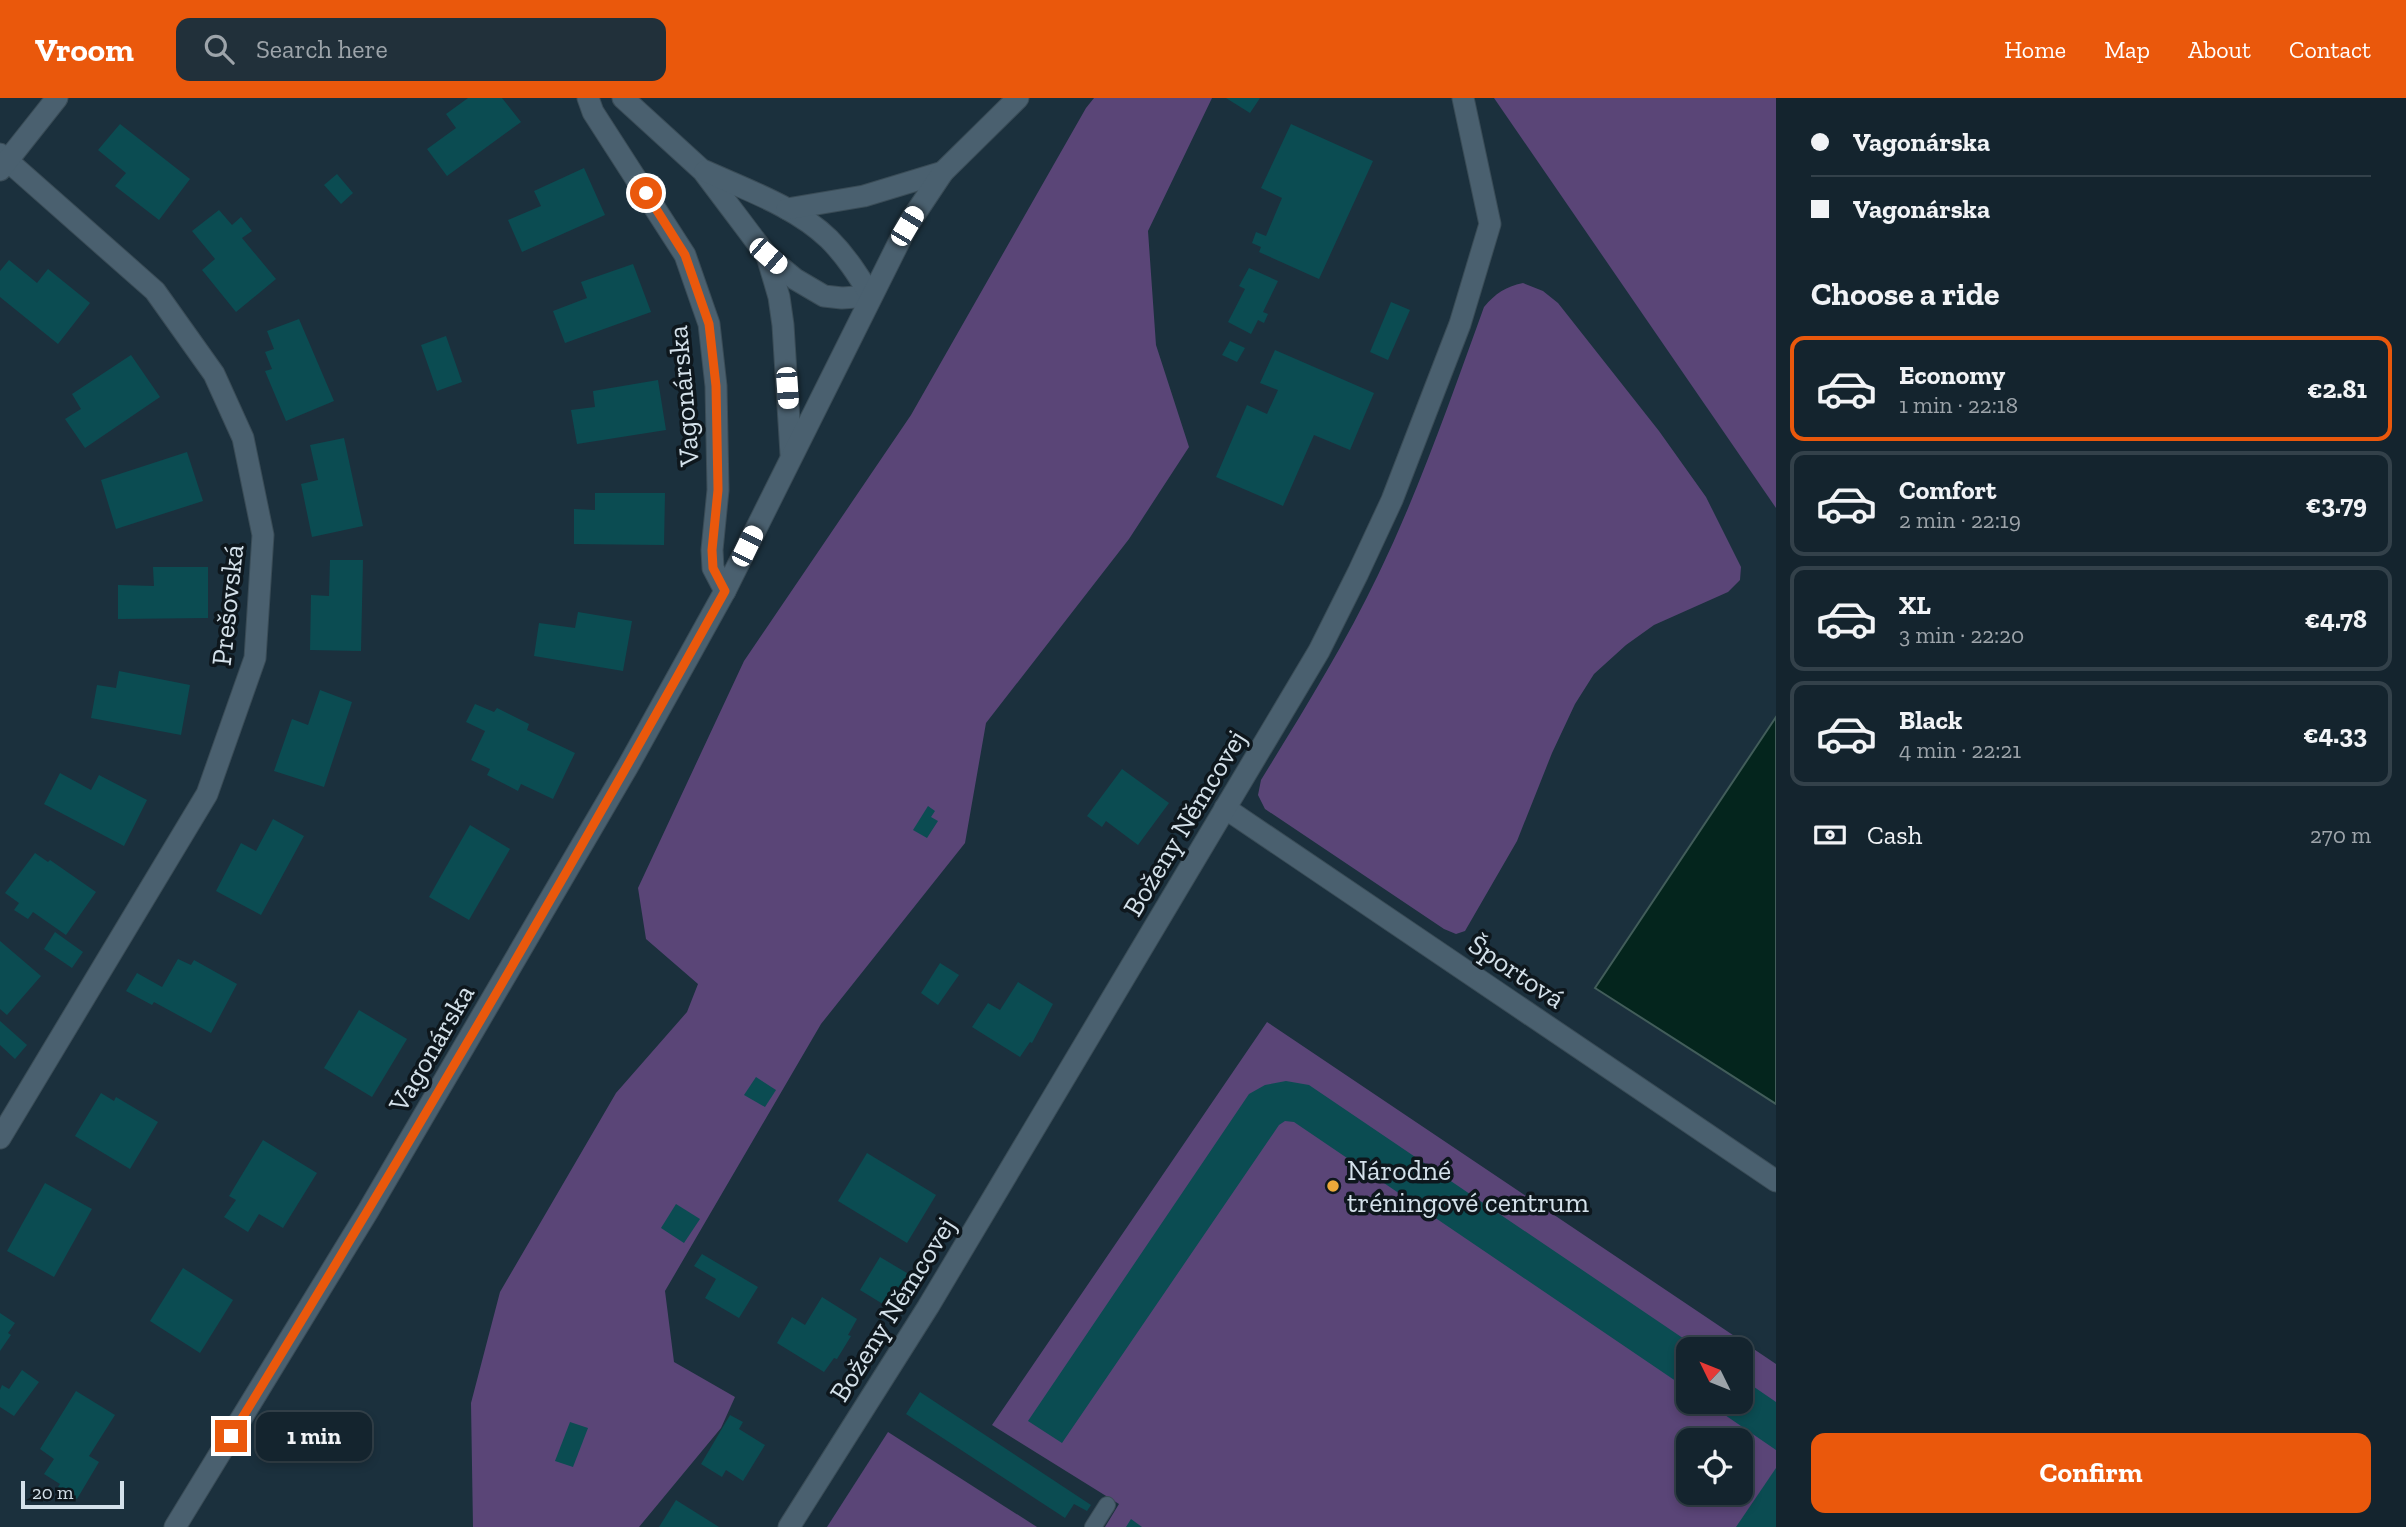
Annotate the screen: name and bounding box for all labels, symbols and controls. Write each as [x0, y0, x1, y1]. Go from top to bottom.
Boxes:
search box [176, 18, 666, 81]
text: Vroom [35, 30, 134, 69]
icon: search [200, 30, 238, 68]
text: Search here [256, 33, 388, 65]
text: Home [2004, 35, 2066, 64]
text: Map [2104, 35, 2150, 64]
text: About [2188, 35, 2251, 64]
text: Contact [2289, 35, 2371, 64]
text: Vagonárska [1853, 126, 1990, 158]
route start [630, 177, 662, 209]
text: Vagonárska [1853, 193, 1990, 225]
car [888, 203, 927, 249]
car [746, 234, 791, 278]
text: Choose a ride [1811, 275, 1999, 313]
street label: Vagonárska [661, 324, 706, 469]
icon: car [1815, 357, 1878, 420]
text: Economy [1899, 359, 2005, 391]
car [776, 366, 799, 410]
text: €2.81 [2307, 373, 2367, 405]
text: 1 min · 22:18 [1899, 391, 2018, 419]
icon: car [1815, 472, 1878, 535]
text: Comfort [1899, 474, 1996, 506]
text: €3.79 [2306, 488, 2367, 520]
text: 2 min · 22:19 [1899, 506, 2021, 534]
car [729, 523, 766, 569]
street label: Prešovská [205, 542, 250, 667]
icon: car [1815, 587, 1878, 650]
text: XL [1899, 589, 1931, 621]
text: €4.78 [2305, 603, 2367, 635]
text: 3 min · 22:20 [1899, 621, 2024, 649]
icon: car [1815, 702, 1878, 765]
text: Black [1899, 704, 1962, 736]
text: €4.33 [2303, 718, 2367, 750]
street label: Boženy Němcovej [1116, 724, 1253, 922]
text: 4 min · 22:21 [1899, 736, 2021, 764]
icon: cash [1811, 816, 1849, 854]
text: Cash [1867, 819, 1922, 851]
text: 270 m [2310, 821, 2371, 849]
street label: Športová [1463, 927, 1571, 1016]
street label: Vagonárska [381, 978, 481, 1119]
place label: Národné tréningové centrum [1347, 1154, 1589, 1219]
marker: Národné tréningové centrum [1325, 1178, 1341, 1194]
street label: Boženy Němcovej [823, 1211, 962, 1407]
north arrow [1676, 1337, 1754, 1414]
map controls [1676, 1337, 1753, 1505]
callout: 1 min [256, 1412, 371, 1460]
route end [215, 1420, 247, 1452]
text: 1 min [287, 1422, 341, 1450]
button: locate [1676, 1428, 1753, 1505]
button: Confirm [1811, 1433, 2371, 1513]
scale bar [21, 1478, 124, 1510]
text: 20 m [32, 1481, 73, 1504]

